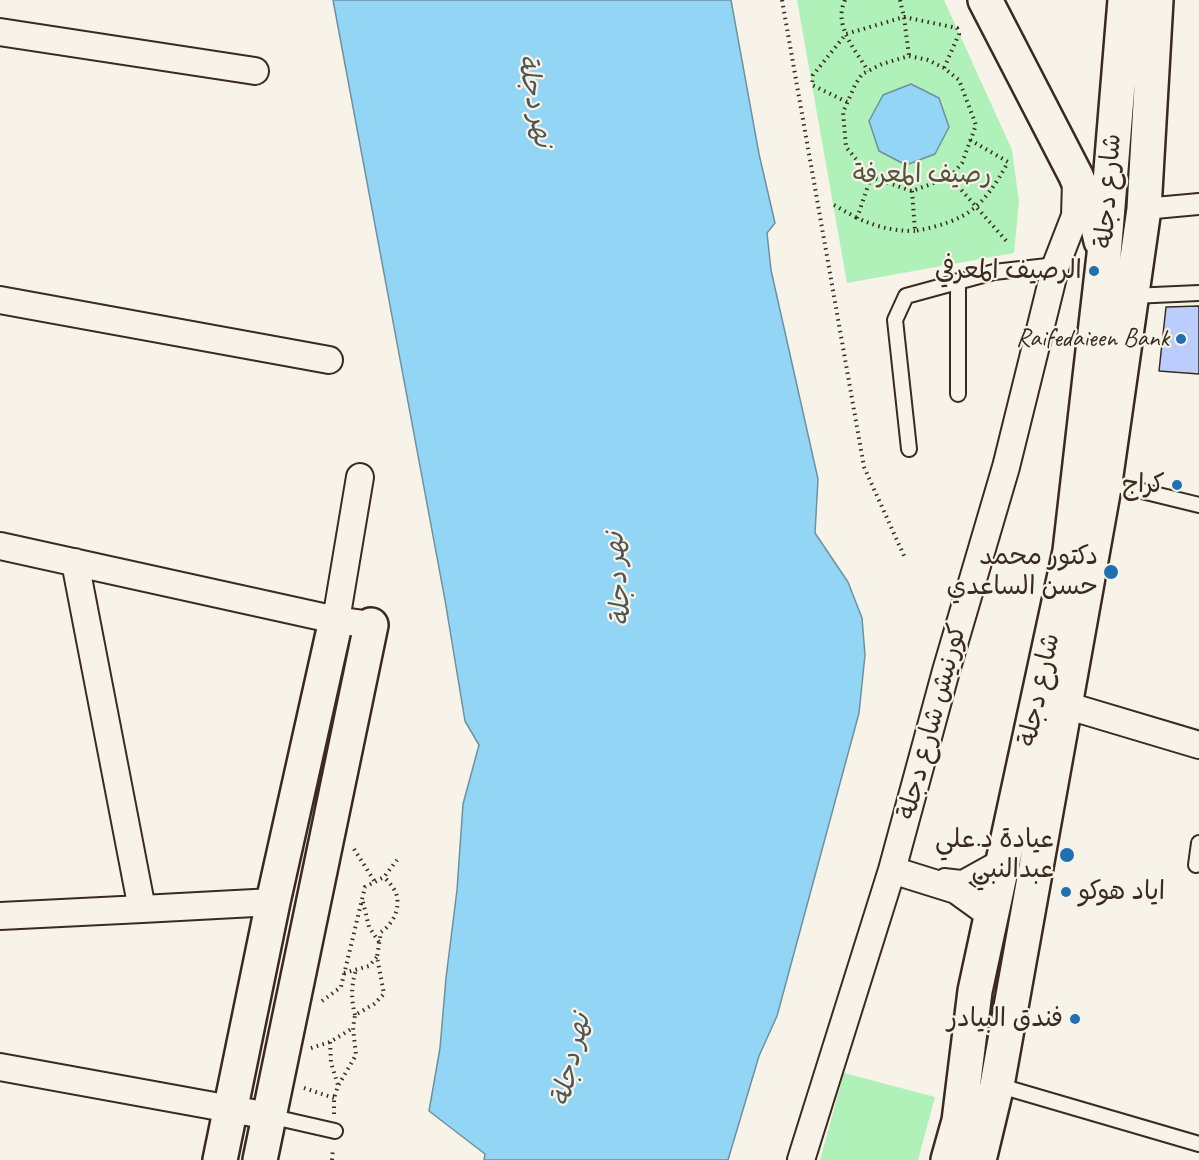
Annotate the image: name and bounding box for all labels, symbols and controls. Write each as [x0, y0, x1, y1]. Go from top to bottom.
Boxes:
water label: نهر دجلة [509, 52, 559, 150]
street label: شارع دجلة [1089, 133, 1129, 249]
park label: رصيف المعرفة [853, 159, 991, 191]
place label: الرصيف المعرفي [935, 255, 1082, 287]
marker: الرصيف المعرفي [1087, 264, 1101, 278]
place label: Raifedaieen Bank [1016, 323, 1169, 355]
marker: Raifedaieen Bank [1174, 332, 1188, 346]
place label: كراج [1122, 469, 1165, 501]
marker: كراج [1170, 478, 1184, 492]
water label: نهر دجلة [599, 531, 639, 627]
place label: دكتور محمد حسن الساعدي [947, 541, 1098, 602]
marker: دكتور محمد حسن الساعدي [1102, 563, 1120, 581]
street label: كورنيش شارع دجلة [892, 621, 974, 823]
street label: شارع دجلة [1013, 631, 1067, 749]
place label: عيادة د.علي عبدالنبي [935, 824, 1054, 886]
marker: عيادة د.علي عبدالنبي [1058, 846, 1076, 864]
place label: اياد هوكو [1078, 876, 1165, 908]
marker: اياد هوكو [1059, 885, 1073, 899]
place label: فندق البيادر [947, 1003, 1063, 1035]
water label: نهر دجلة [546, 1010, 598, 1110]
marker: فندق البيادر [1068, 1012, 1082, 1026]

